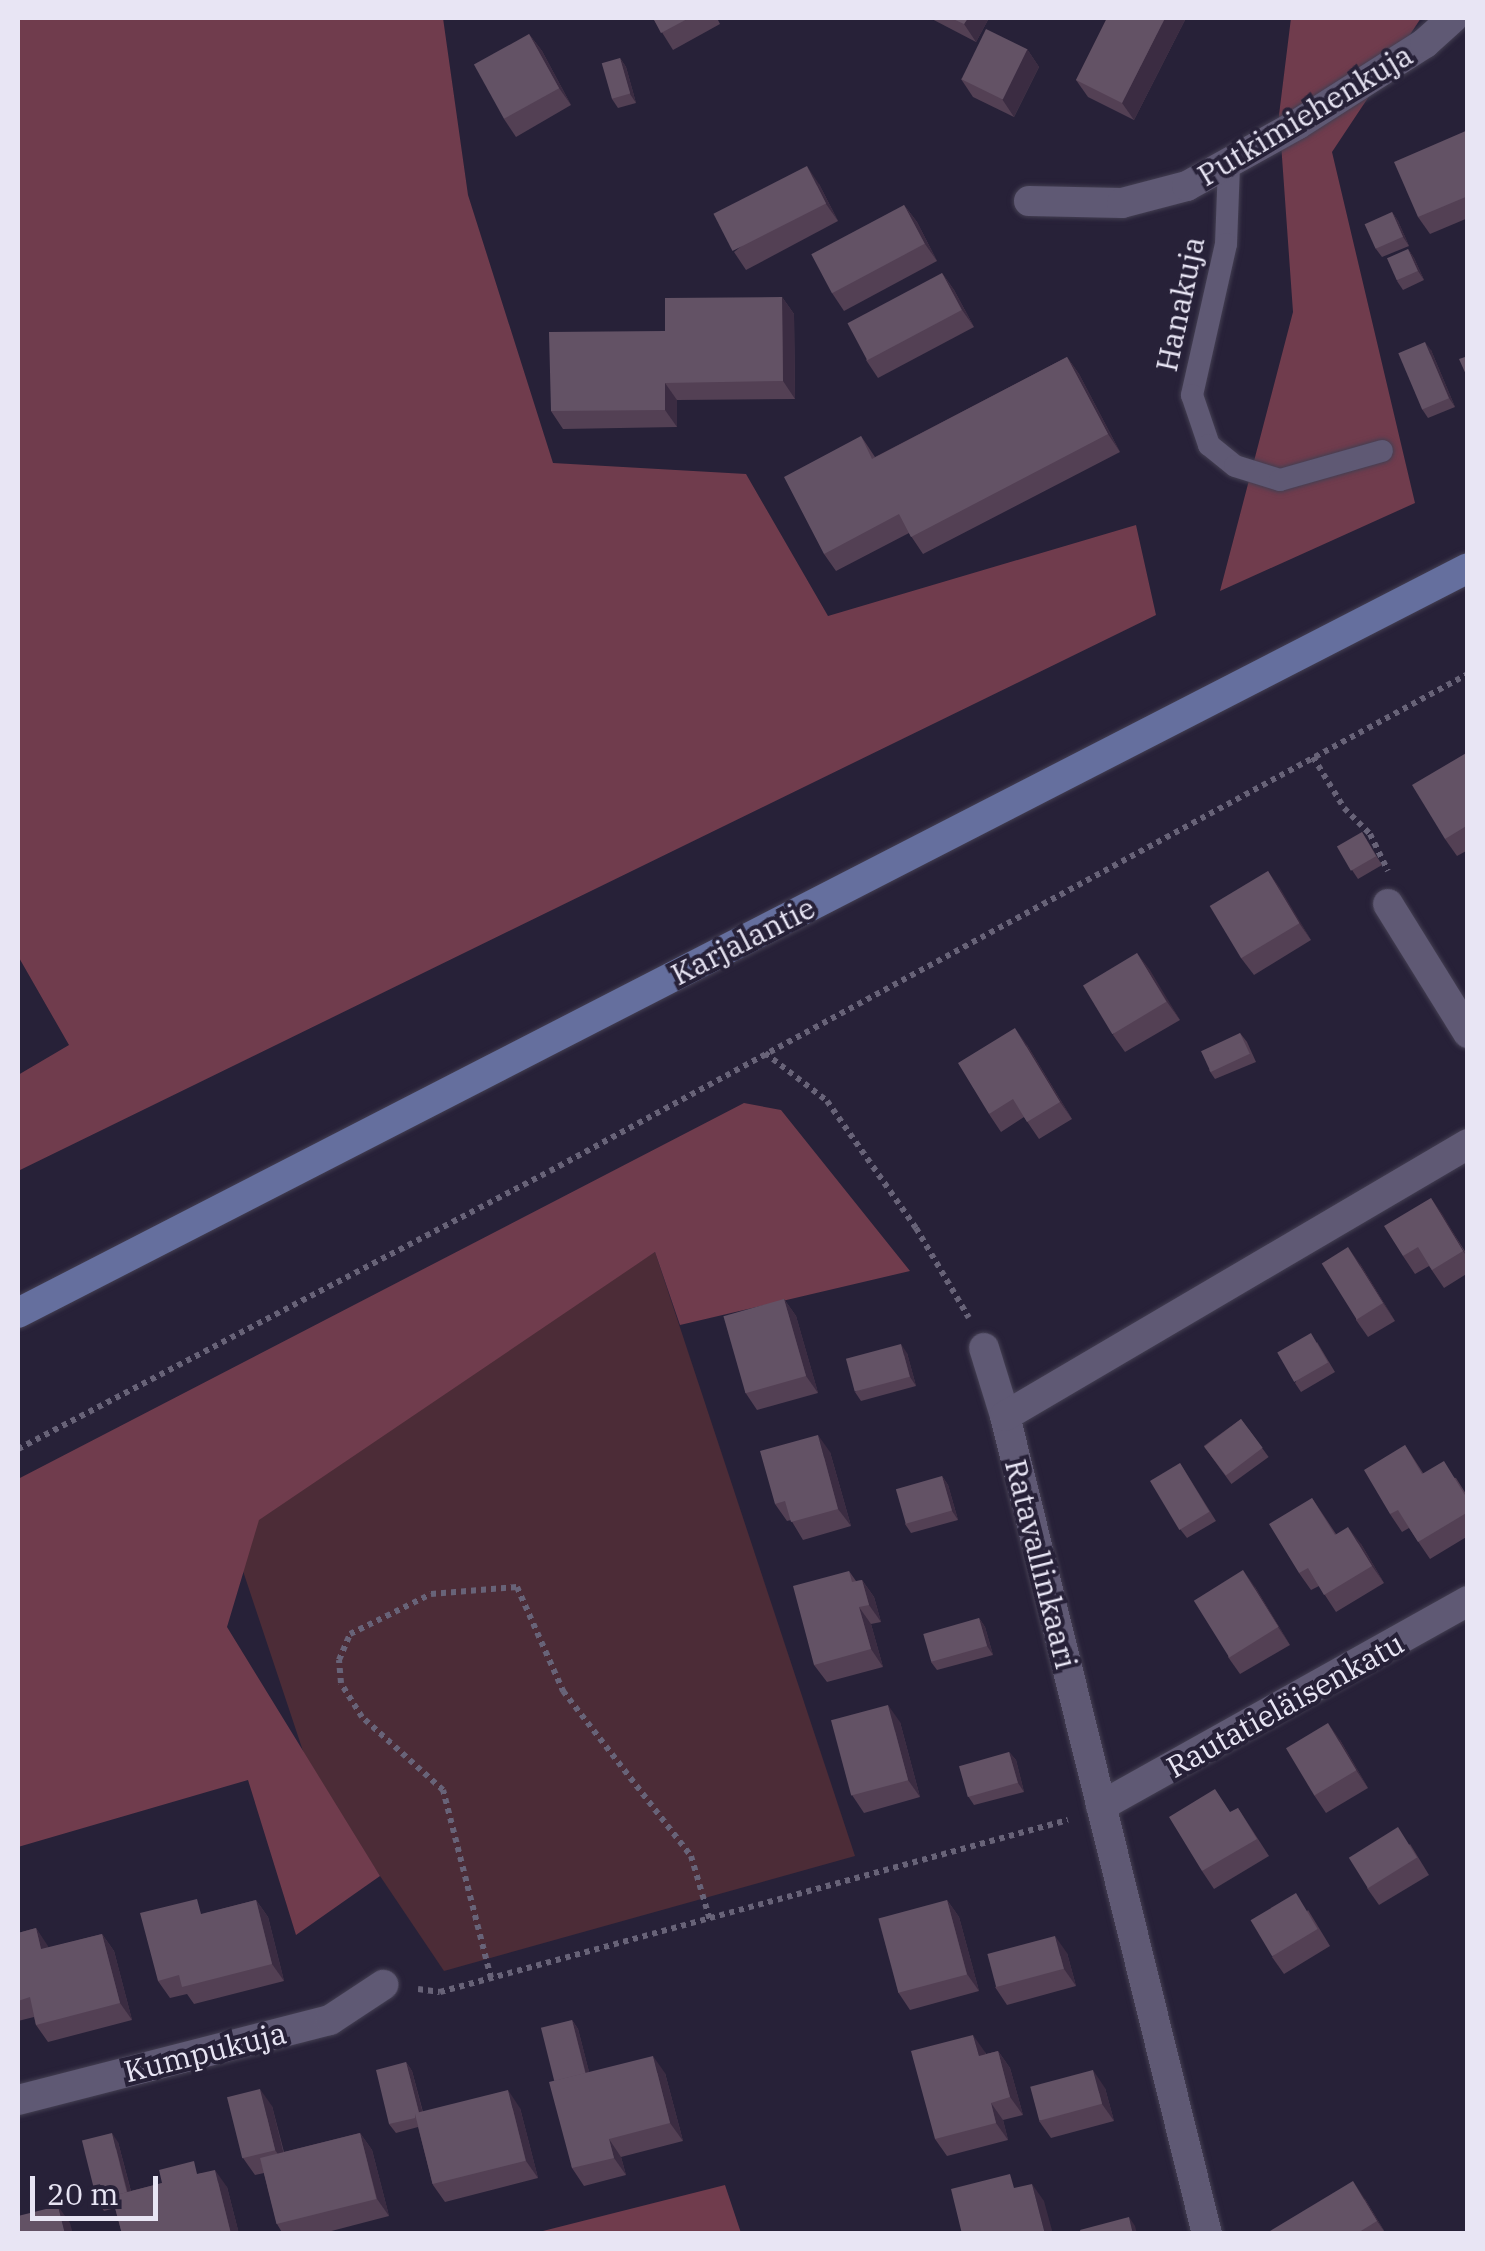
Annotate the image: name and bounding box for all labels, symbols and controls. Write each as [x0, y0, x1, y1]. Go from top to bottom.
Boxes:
street label: Putkimiehenkuja [1191, 37, 1419, 193]
street label: Hanakuja [1148, 233, 1212, 375]
street label: Karjalantie [665, 889, 821, 993]
street label: Ratavallinkaari [998, 1456, 1084, 1672]
street label: Rautatieläisenkatu [1160, 1625, 1410, 1785]
street label: Kumpukuja [120, 2014, 290, 2090]
scale bar [35, 2156, 162, 2218]
text: 20 m [47, 2174, 119, 2213]

